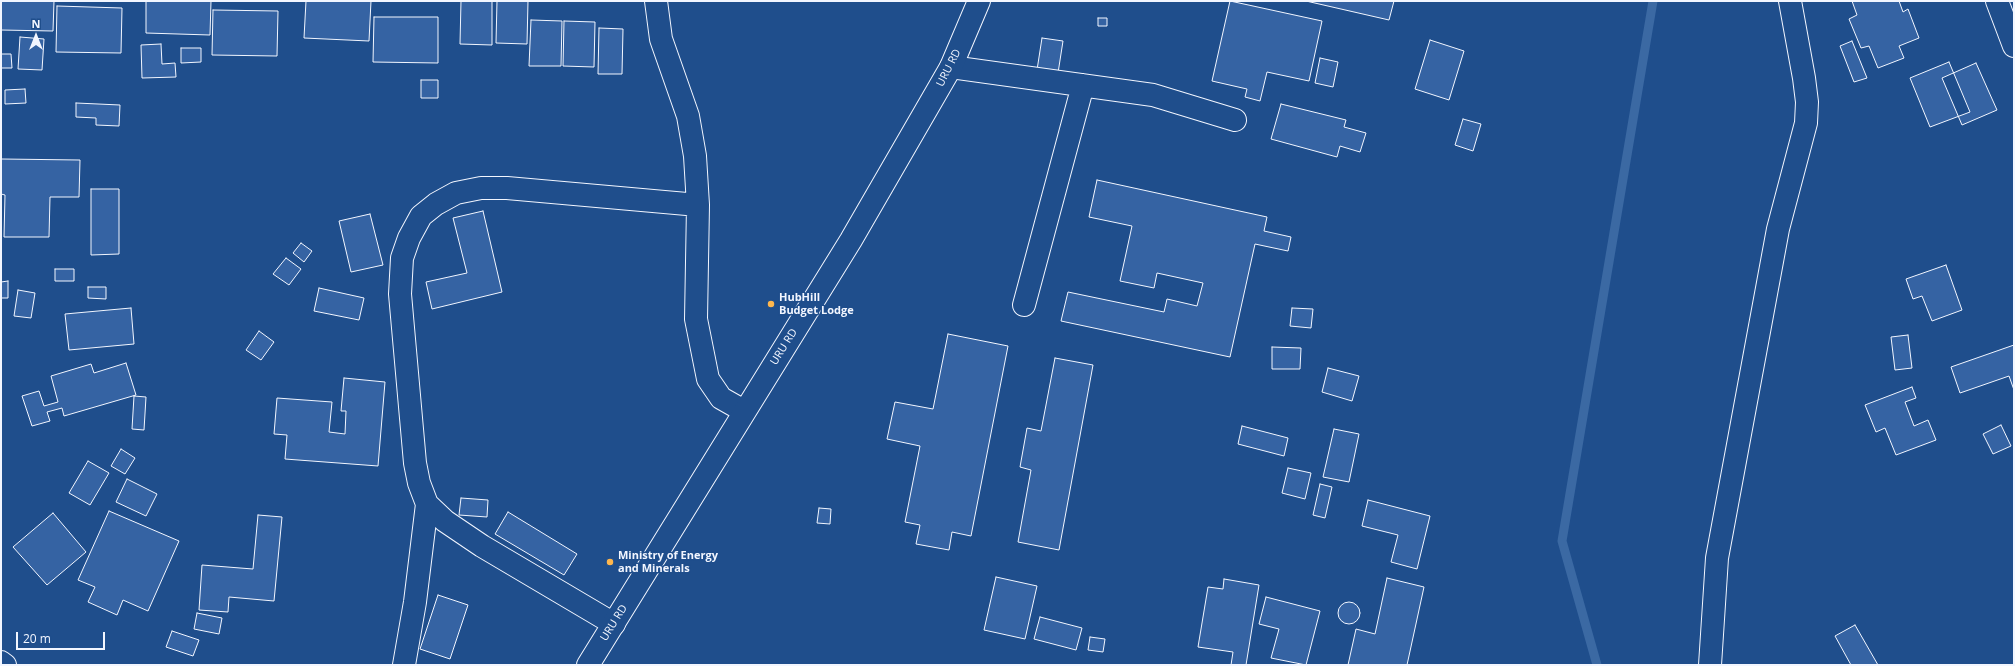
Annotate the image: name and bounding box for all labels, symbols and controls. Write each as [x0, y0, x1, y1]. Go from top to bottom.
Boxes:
north arrow [16, 16, 56, 56]
text: N [32, 16, 40, 31]
street label: URU RD [934, 47, 964, 89]
place label: HubHill Budget Lodge [779, 291, 854, 317]
marker: HubHill Budget Lodge [766, 299, 776, 309]
street label: URU RD [768, 326, 800, 368]
place label: Ministry of Energy and Minerals [618, 549, 718, 575]
marker: Ministry of Energy and Minerals [605, 557, 615, 567]
street label: URU RD [598, 602, 630, 644]
scale bar [18, 624, 107, 650]
text: 20 m [23, 630, 51, 647]

